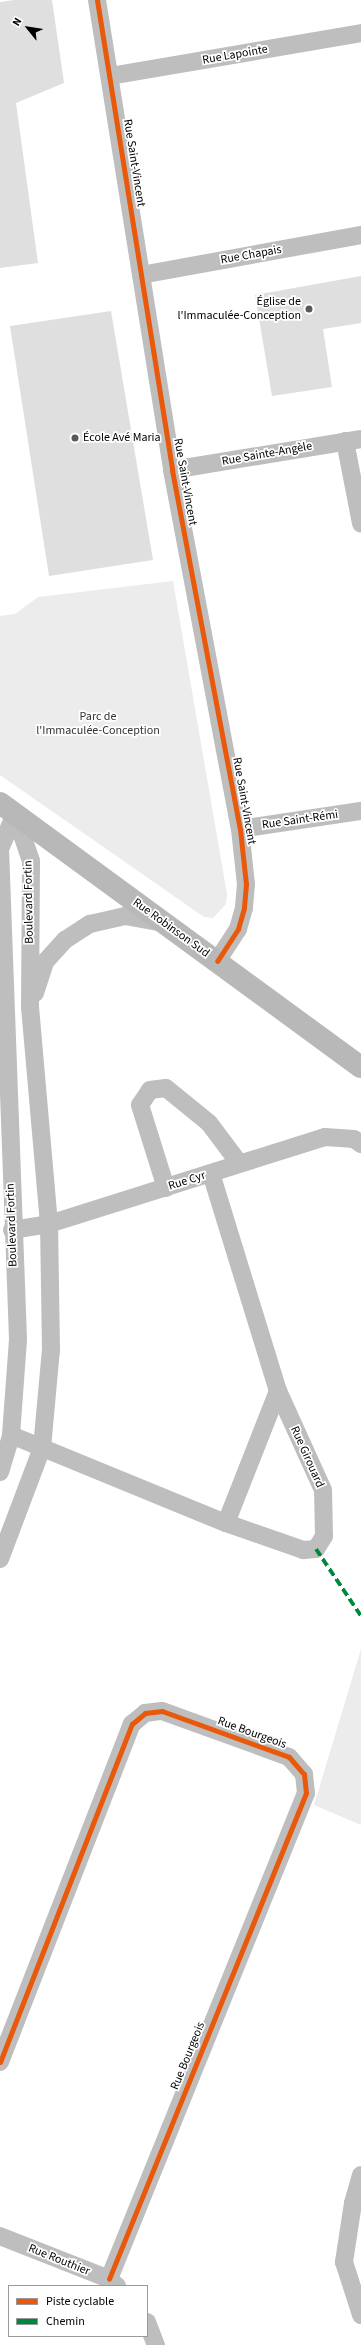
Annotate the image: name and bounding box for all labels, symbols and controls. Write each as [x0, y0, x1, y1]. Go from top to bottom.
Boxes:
north arrow [8, 8, 48, 48]
text: N [9, 15, 25, 29]
street label: Rue Lapointe [201, 42, 269, 68]
street label: Rue Saint-Vincent [120, 118, 148, 208]
street label: Rue Chapais [219, 243, 283, 267]
place label: Église de l'Immaculée-Conception [177, 295, 301, 323]
marker: Église de l'Immaculée-Conception [304, 304, 314, 314]
place label: École Avé Maria [83, 431, 161, 445]
marker: École Avé Maria [70, 433, 80, 443]
street label: Rue Saint-Vincent [170, 437, 200, 527]
street label: Rue Sainte-Angèle [221, 439, 313, 469]
park label: Parc de l'Immaculée-Conception [36, 710, 160, 738]
street label: Rue Saint-Vincent [229, 756, 259, 846]
street label: Rue Saint-Rémi [261, 808, 339, 832]
street label: Boulevard Fortin [21, 860, 37, 944]
street label: Rue Robinson Sud [130, 895, 212, 961]
street label: Rue Cyr [167, 1168, 207, 1194]
street label: Boulevard Fortin [3, 1183, 21, 1267]
street label: Rue Girouard [287, 1424, 327, 1490]
street label: Rue Bourgeois [216, 1714, 288, 1752]
street label: Rue Bourgeois [168, 2020, 208, 2092]
street label: Rue Routhier [26, 2241, 92, 2279]
legend [8, 2285, 148, 2337]
text: Piste cyclable [46, 2293, 114, 2310]
text: Chemin [46, 2313, 85, 2330]

